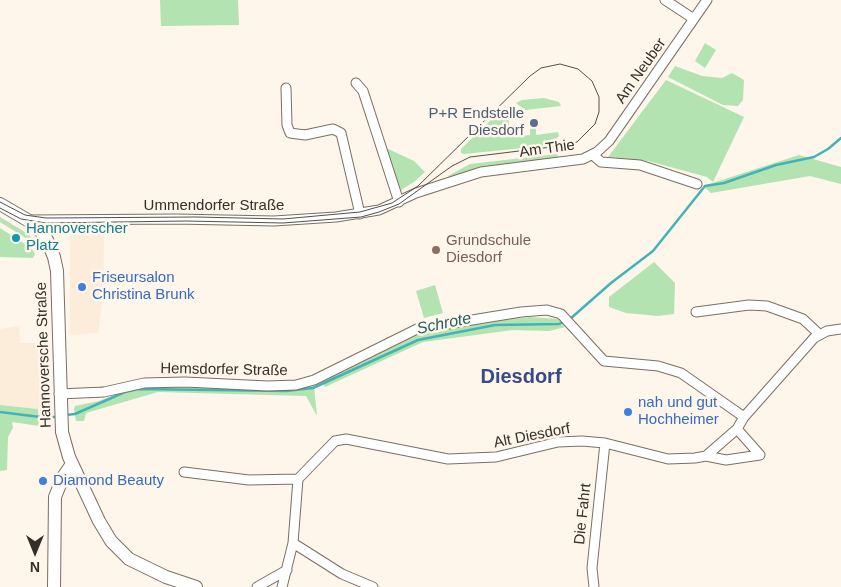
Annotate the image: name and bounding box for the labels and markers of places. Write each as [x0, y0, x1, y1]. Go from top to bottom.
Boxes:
place label: P+R Endstelle Diesdorf [429, 105, 524, 140]
marker: P+R Endstelle Diesdorf [528, 117, 540, 129]
place label: Hannoverscher Platz [26, 220, 128, 255]
marker: Hannoverscher Platz [10, 232, 22, 244]
place label: Grundschule Diesdorf [446, 232, 531, 267]
marker: Grundschule Diesdorf [430, 244, 442, 256]
place label: Friseursalon Christina Brunk [92, 269, 195, 304]
marker: Friseursalon Christina Brunk [76, 281, 88, 293]
place label: nah und gut Hochheimer [638, 394, 719, 429]
marker: nah und gut Hochheimer [622, 406, 634, 418]
place label: Diamond Beauty [53, 472, 164, 490]
marker: Diamond Beauty [37, 475, 49, 487]

